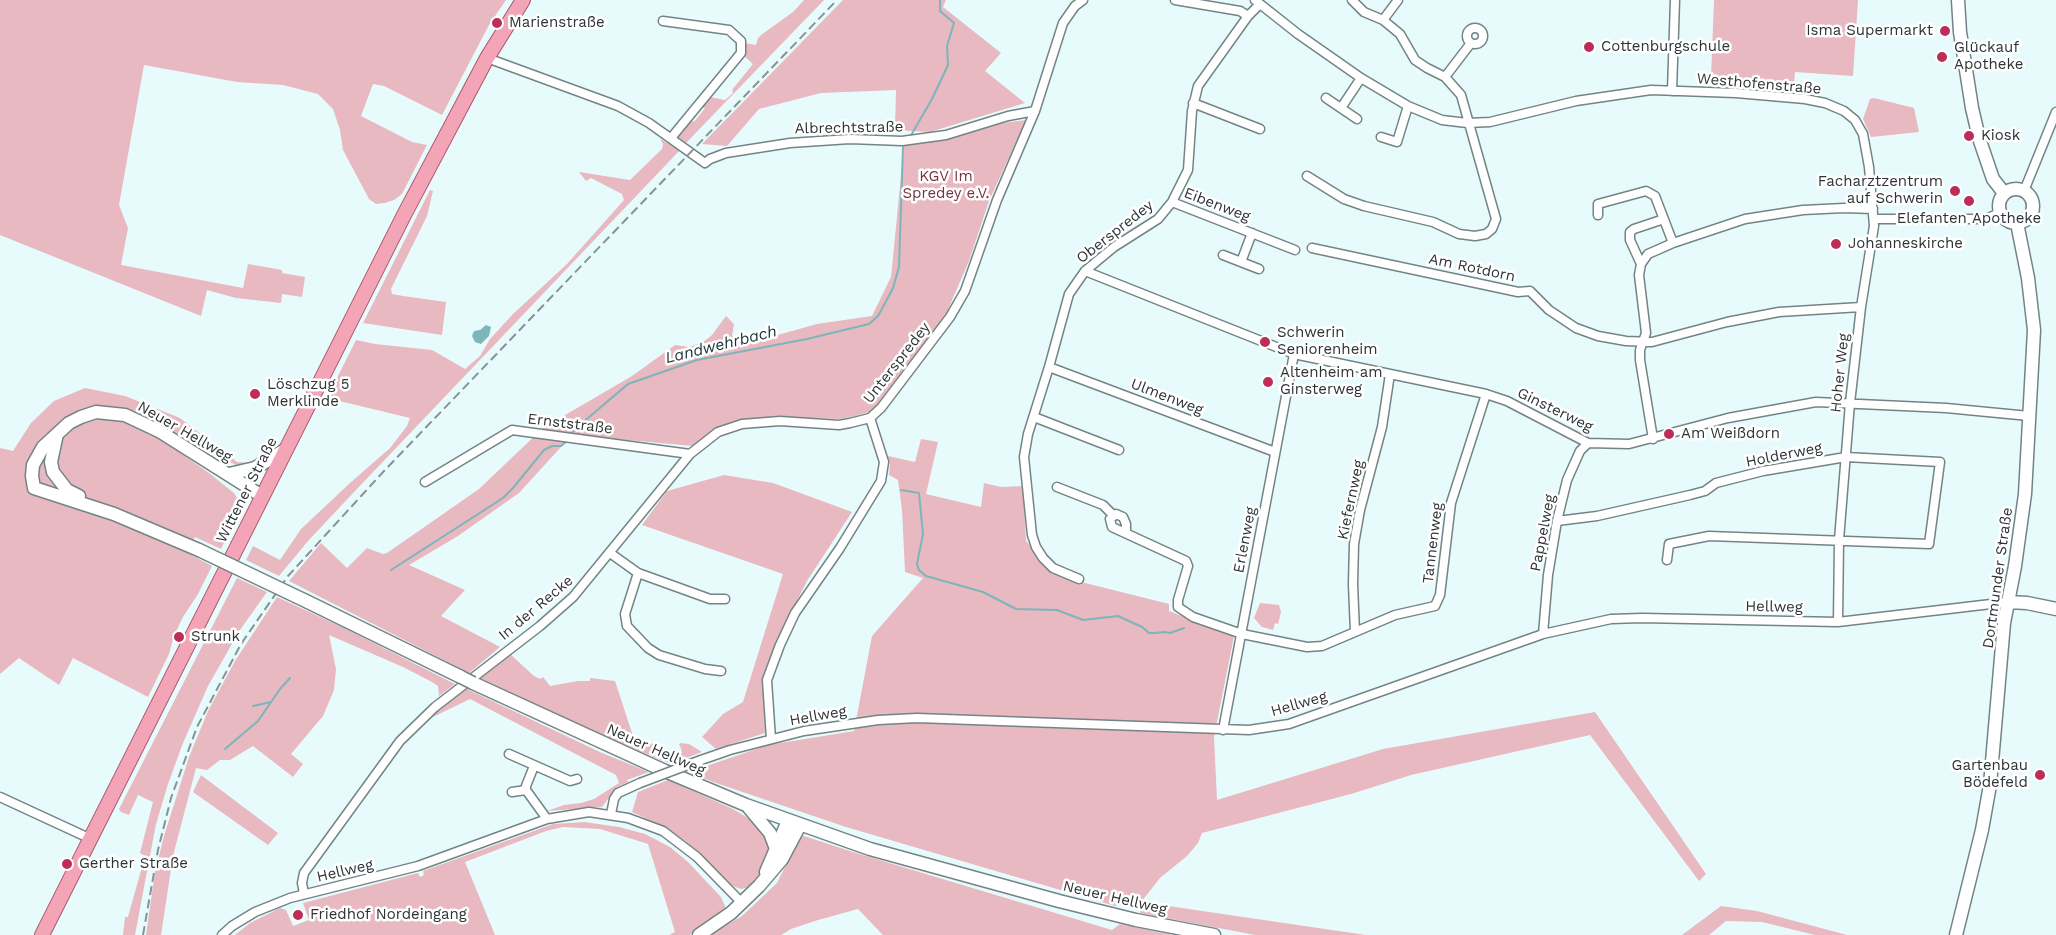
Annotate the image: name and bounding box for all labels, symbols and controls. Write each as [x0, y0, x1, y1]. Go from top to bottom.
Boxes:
place label: Marienstraße [509, 14, 605, 32]
marker: Marienstraße [490, 16, 504, 30]
place label: Isma Supermarkt [1806, 22, 1933, 40]
marker: Isma Supermarkt [1938, 24, 1952, 38]
place label: Cottenburgschule [1601, 38, 1730, 56]
place label: Glückauf Apotheke [1954, 39, 2023, 74]
marker: Cottenburgschule [1582, 40, 1596, 54]
marker: Glückauf Apotheke [1935, 50, 1949, 64]
street label: Westhofenstraße [1696, 70, 1822, 98]
street label: Albrechtstraße [794, 118, 904, 138]
place label: Kiosk [1981, 127, 2020, 145]
marker: Kiosk [1962, 129, 1976, 143]
park label: KGV Im Spredey e.V. [903, 168, 989, 203]
place label: Facharztzentrum auf Schwerin [1818, 173, 1943, 208]
street label: Eibenweg [1181, 184, 1253, 226]
marker: Facharztzentrum auf Schwerin [1948, 184, 1962, 198]
marker: Elefanten Apotheke [1962, 194, 1976, 208]
street label: Oberspredey [1073, 196, 1157, 268]
place label: Elefanten Apotheke [1897, 210, 2041, 228]
place label: Johanneskirche [1848, 235, 1963, 253]
marker: Johanneskirche [1829, 237, 1843, 251]
street label: Am Rotdorn [1427, 250, 1517, 286]
street label: Unterspredey [860, 319, 934, 407]
water label: Landwehrbach [663, 322, 779, 368]
place label: Schwerin Seniorenheim [1277, 324, 1378, 359]
street label: Hoher Weg [1827, 332, 1853, 414]
marker: Schwerin Seniorenheim [1258, 335, 1272, 349]
place label: Altenheim am Ginsterweg [1280, 364, 1383, 399]
street label: Ulmenweg [1128, 375, 1206, 419]
marker: Altenheim am Ginsterweg [1261, 375, 1275, 389]
place label: Löschzug 5 Merklinde [267, 376, 349, 411]
street label: Ginsterweg [1514, 384, 1596, 436]
marker: Löschzug 5 Merklinde [248, 387, 262, 401]
street label: Neuer Hellweg [135, 398, 235, 466]
street label: Ernststraße [526, 410, 614, 438]
place label: Am Weißdorn [1681, 425, 1780, 443]
marker: Am Weißdorn [1662, 427, 1676, 441]
street label: Wittener Straße [213, 434, 281, 546]
street label: Holderweg [1744, 439, 1824, 471]
street label: Kiefernweg [1334, 459, 1368, 541]
street label: Pappelweg [1527, 493, 1559, 573]
street label: Tannenweg [1419, 502, 1447, 584]
street label: Erlenweg [1230, 505, 1260, 575]
street label: Dortmunder Straße [1979, 506, 2017, 650]
street label: In der Recke [495, 572, 577, 644]
street label: Hellweg [1745, 598, 1803, 616]
place label: Strunk [191, 628, 240, 646]
marker: Strunk [172, 630, 186, 644]
street label: Hellweg [1269, 687, 1329, 721]
street label: Hellweg [788, 702, 848, 730]
street label: Neuer Hellweg [604, 720, 708, 780]
place label: Gartenbau Bödefeld [1952, 757, 2028, 792]
marker: Gartenbau Bödefeld [2033, 768, 2047, 782]
place label: Gerther Straße [79, 855, 188, 873]
street label: Hellweg [315, 856, 375, 886]
marker: Gerther Straße [60, 857, 74, 871]
street label: Neuer Hellweg [1061, 877, 1169, 919]
place label: Friedhof Nordeingang [310, 906, 467, 924]
marker: Friedhof Nordeingang [291, 908, 305, 922]

